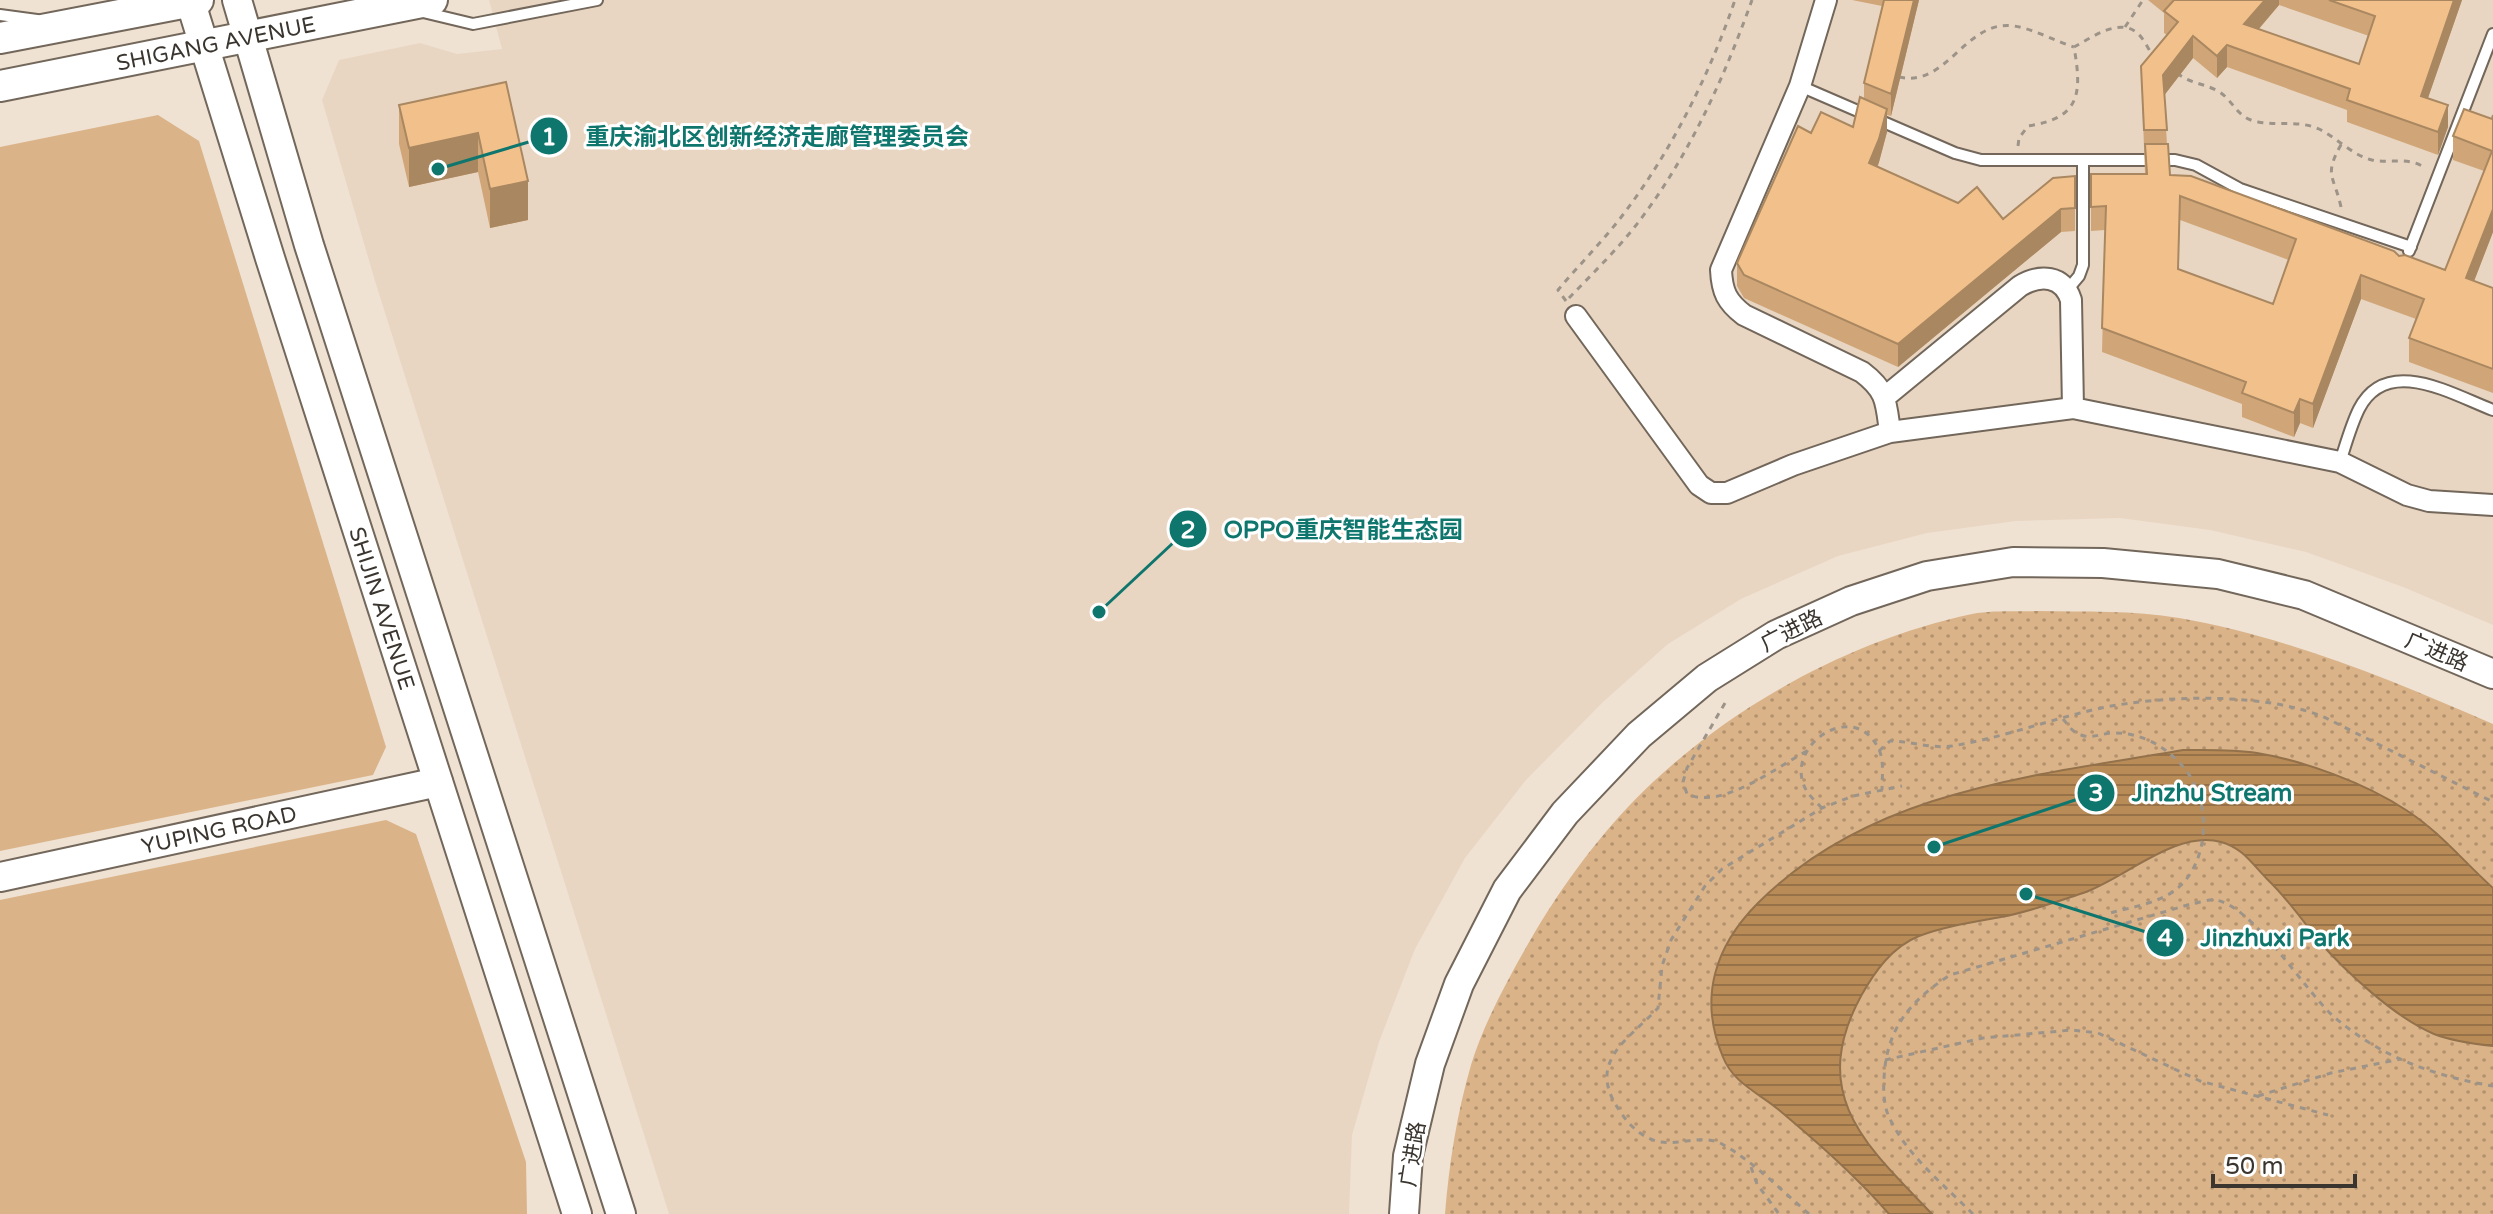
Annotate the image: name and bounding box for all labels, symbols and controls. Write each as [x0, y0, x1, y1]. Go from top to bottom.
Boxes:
street label: SHIGANG AVENUE [114, 11, 318, 77]
callout: 重庆渝北区创新经济走廊管理委员会 [529, 112, 985, 160]
text: 1 [541, 123, 557, 152]
text: 重庆渝北区创新经济走廊管理委员会 [585, 123, 969, 152]
callout: OPPO重庆智能生态园 [1168, 505, 1479, 553]
text: 2 [1180, 516, 1196, 545]
text: OPPO重庆智能生态园 [1223, 516, 1463, 545]
street label: SHIJIN AVENUE [343, 524, 420, 693]
street label: 广进路 [1756, 604, 1827, 657]
street label: 广进路 [2401, 627, 2472, 677]
callout: Jinzhu Stream [2076, 769, 2308, 817]
text: 3 [2088, 779, 2104, 808]
text: Jinzhu Stream [2131, 779, 2292, 808]
street label: YUPING ROAD [139, 801, 299, 860]
callout: Jinzhuxi Park [2145, 914, 2366, 962]
text: 4 [2157, 924, 2173, 953]
text: Jinzhuxi Park [2199, 924, 2350, 953]
street label: 广进路 [1395, 1120, 1431, 1189]
scale bar [2213, 1138, 2355, 1188]
text: 50 m [2225, 1152, 2283, 1181]

